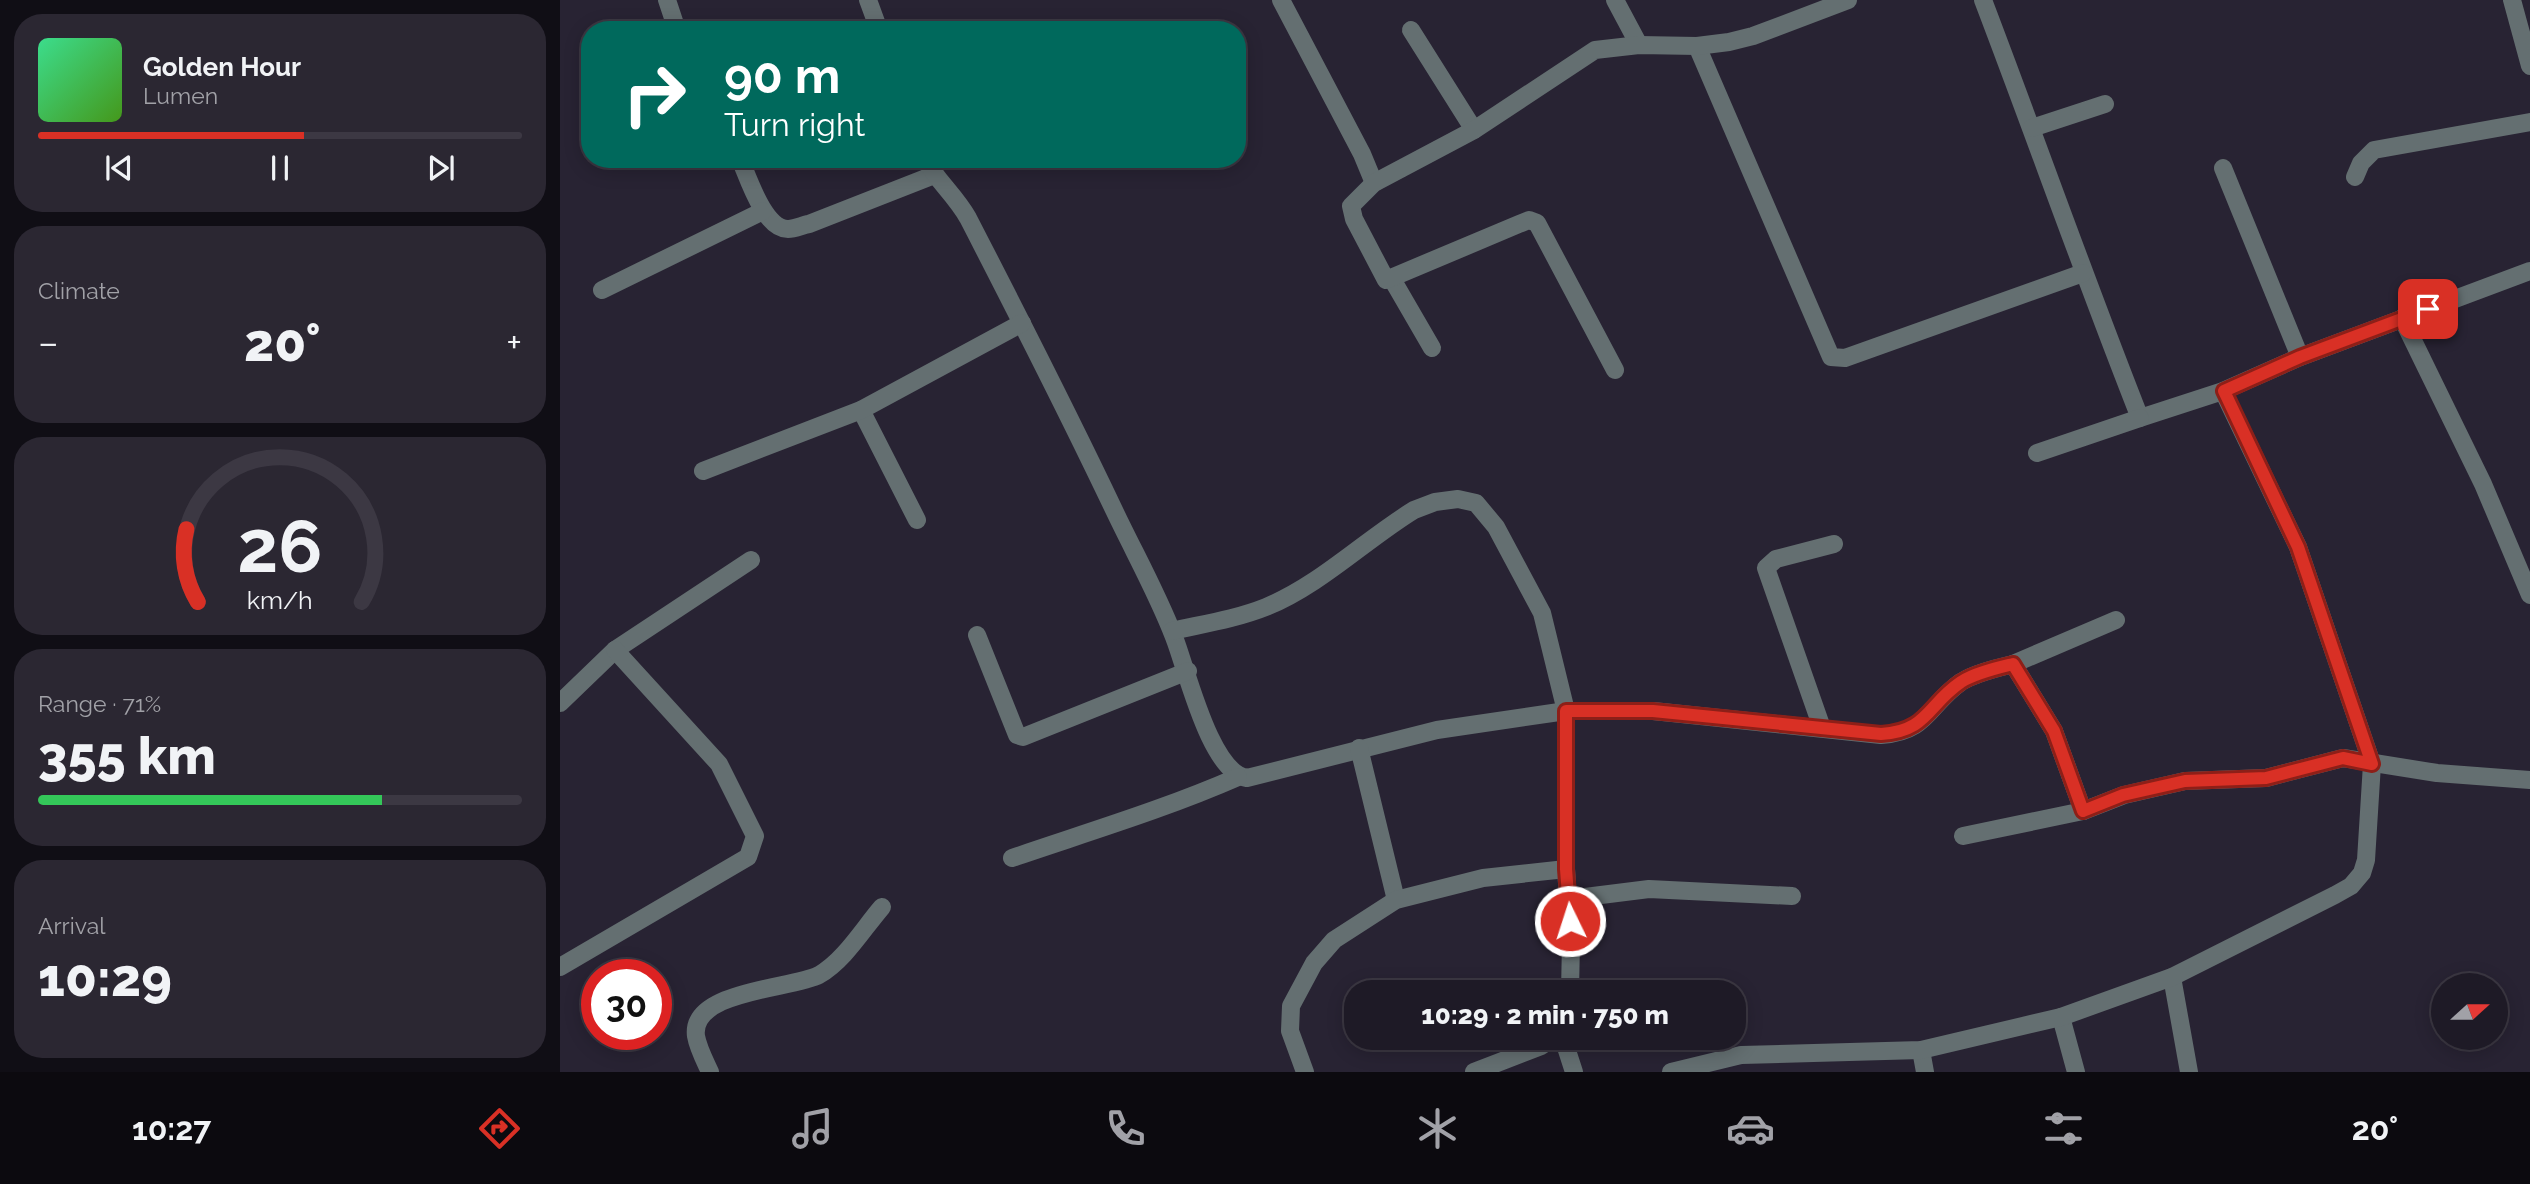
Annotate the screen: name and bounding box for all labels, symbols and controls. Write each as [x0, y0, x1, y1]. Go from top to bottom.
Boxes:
text: 90 m [724, 47, 840, 104]
icon: right [609, 49, 700, 140]
text: Golden Hour [143, 52, 301, 82]
text: Lumen [143, 82, 218, 109]
text: Turn right [724, 106, 865, 143]
icon: previous [100, 149, 138, 187]
icon: pause [261, 149, 299, 187]
icon: next [422, 149, 460, 187]
text: Climate [38, 277, 120, 304]
pin [2398, 279, 2458, 339]
icon: arrive [2409, 290, 2447, 328]
text: 20° [244, 312, 321, 373]
text: − [38, 320, 58, 365]
text: + [506, 320, 522, 365]
text: 26 [237, 504, 323, 589]
text: km/h [247, 585, 313, 615]
text: Range · 71% [38, 690, 161, 717]
text: 355 km [38, 725, 216, 786]
position arrow [1533, 884, 1607, 958]
text: Arrival [38, 912, 105, 939]
text: 10:29 [38, 947, 172, 1008]
speed limit sign: 30 [581, 959, 672, 1050]
north arrow [2431, 973, 2508, 1050]
map controls [2431, 973, 2508, 1050]
text: 10:29 · 2 min · 750 m [1421, 1000, 1669, 1030]
icon: directions [475, 1104, 524, 1153]
icon: music [788, 1104, 837, 1153]
icon: phone [1101, 1104, 1150, 1153]
icon: climate [1413, 1104, 1462, 1153]
icon: car [1726, 1104, 1775, 1153]
icon: filters [2039, 1104, 2088, 1153]
text: 10:27 [132, 1110, 211, 1147]
text: 20° [2352, 1110, 2398, 1147]

